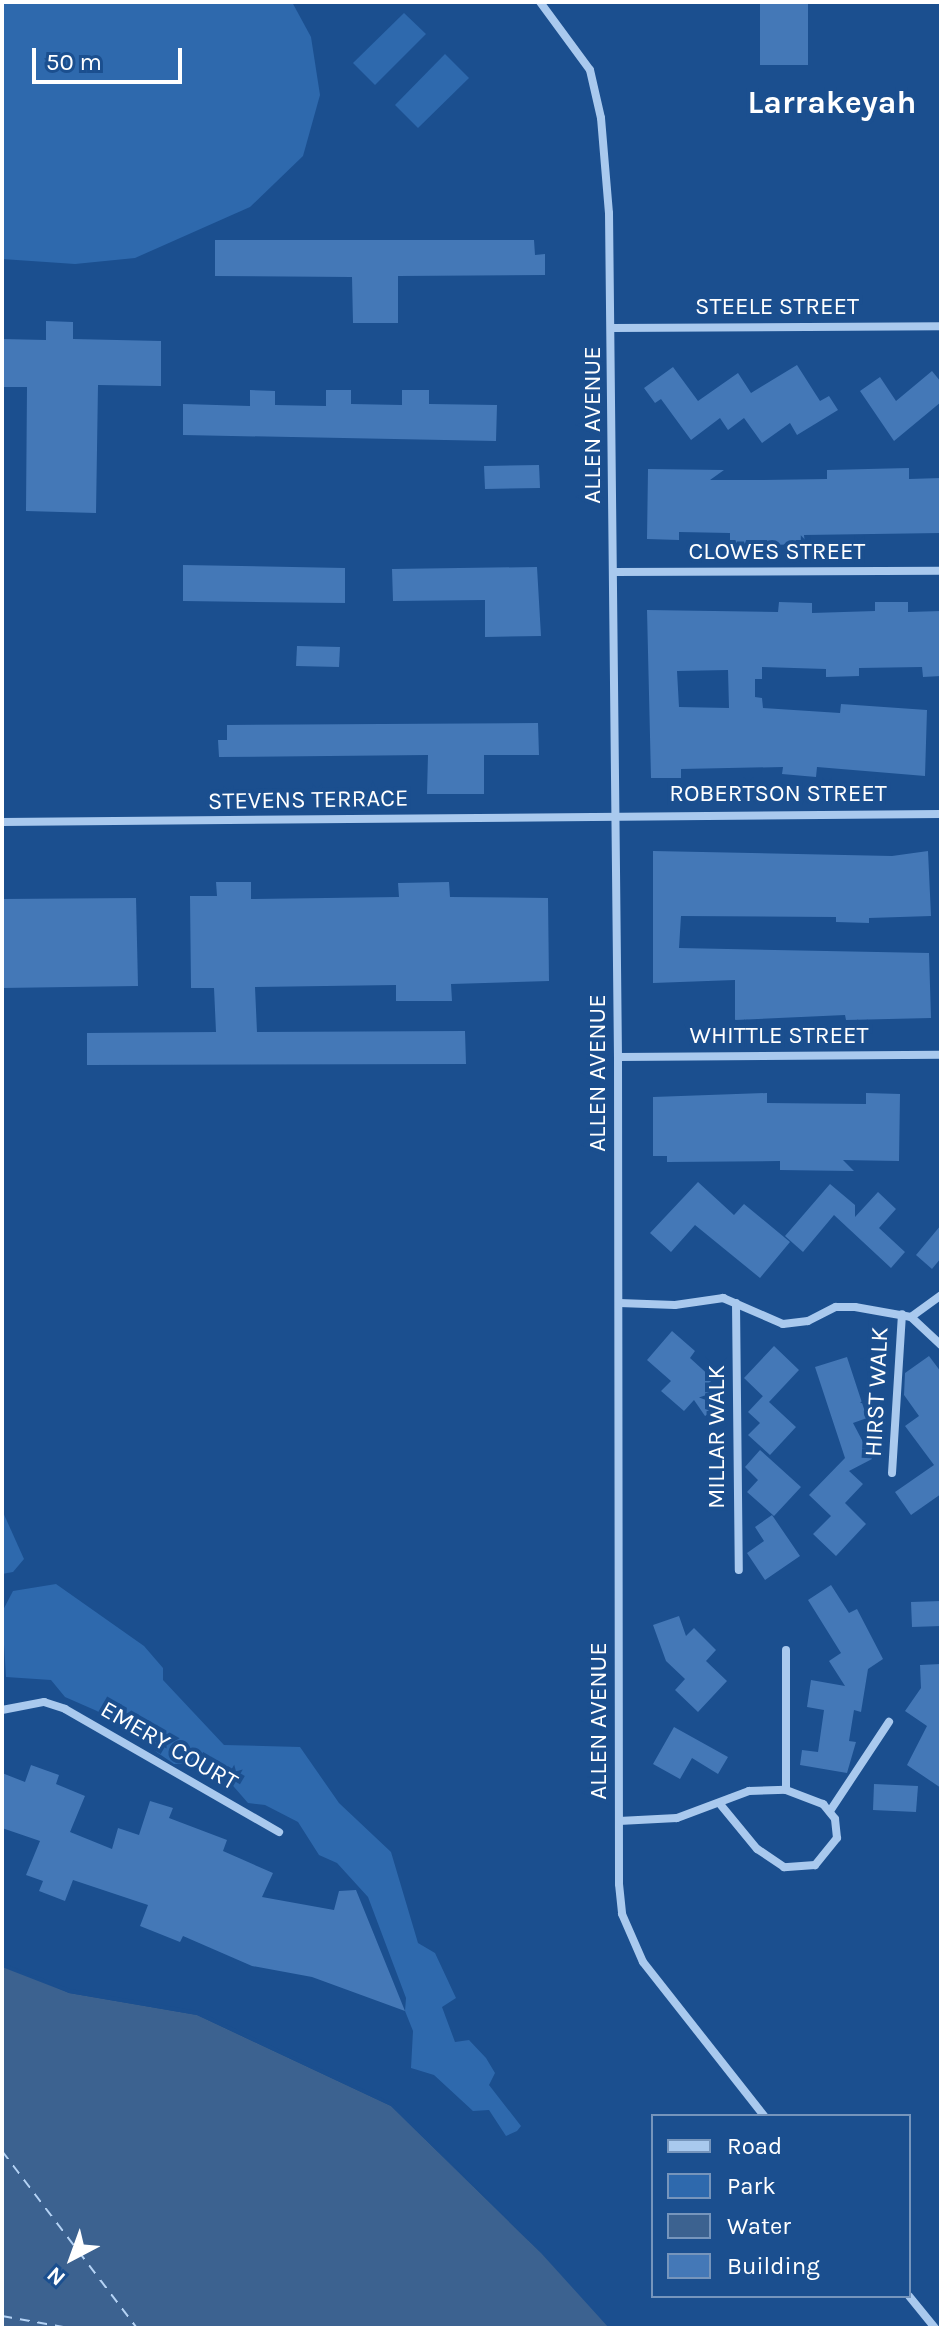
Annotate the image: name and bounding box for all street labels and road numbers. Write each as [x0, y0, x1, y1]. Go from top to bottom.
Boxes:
street label: STEELE STREET [695, 293, 859, 321]
street label: ALLEN AVENUE [579, 346, 607, 504]
street label: CLOWES STREET [689, 538, 865, 566]
street label: ROBERTSON STREET [669, 780, 887, 808]
street label: STEVENS TERRACE [208, 784, 408, 816]
street label: ALLEN AVENUE [584, 994, 612, 1152]
street label: WHITTLE STREET [690, 1022, 868, 1050]
street label: HIRST WALK [859, 1326, 895, 1458]
street label: MILLAR WALK [703, 1365, 731, 1509]
street label: ALLEN AVENUE [585, 1642, 613, 1800]
street label: EMERY COURT [95, 1695, 243, 1797]

